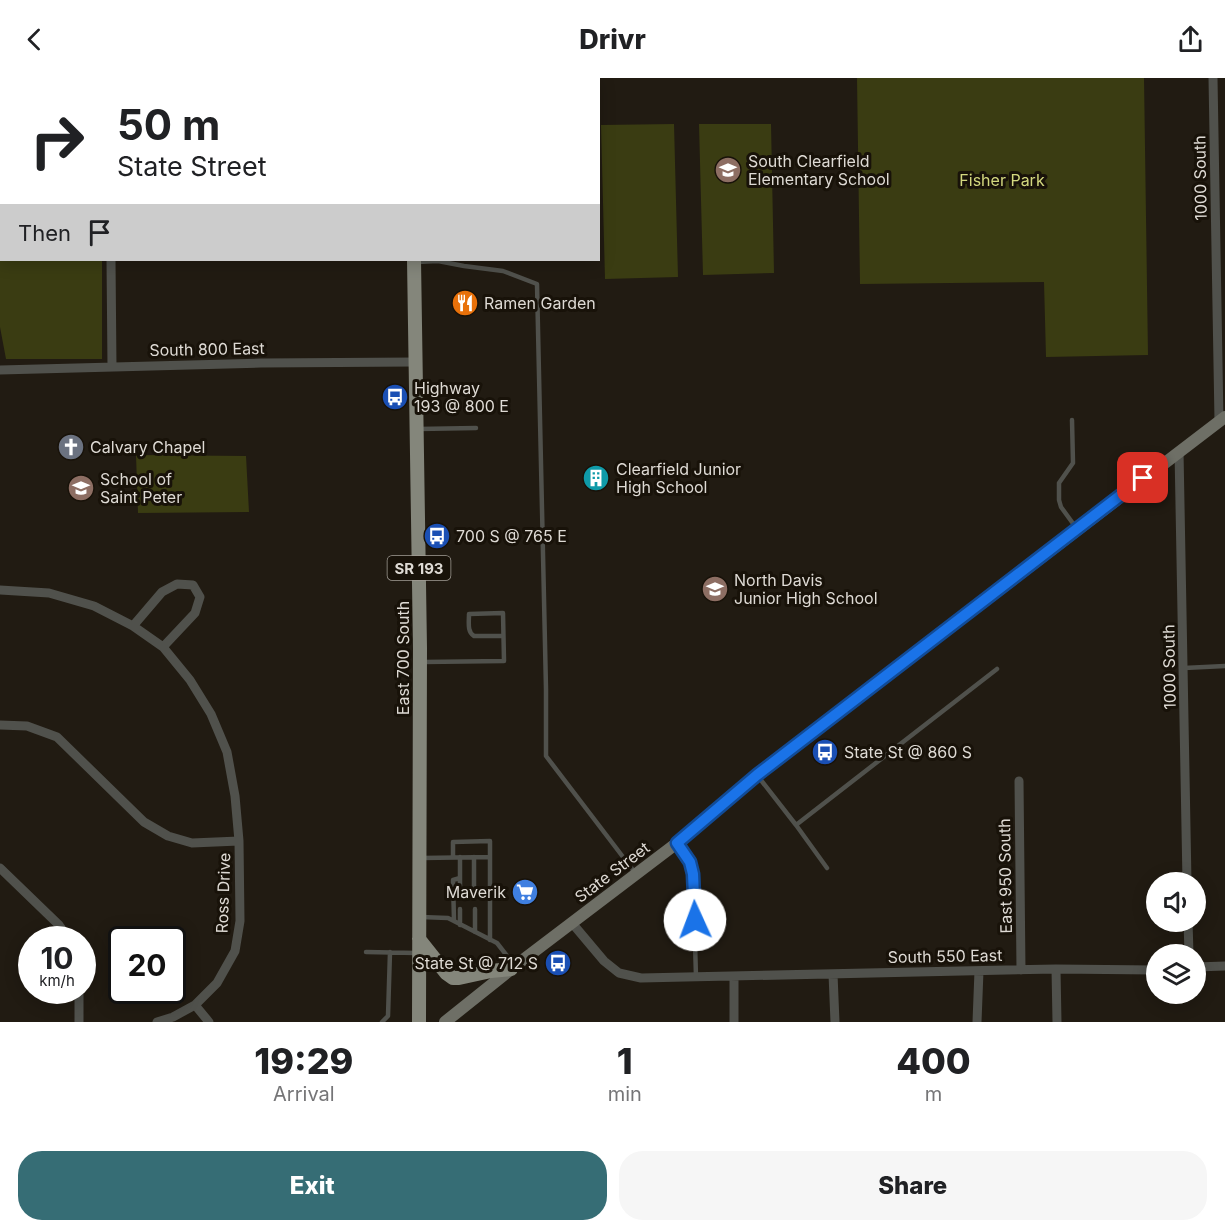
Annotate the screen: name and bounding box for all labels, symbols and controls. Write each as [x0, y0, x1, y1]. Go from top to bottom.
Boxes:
icon: back [18, 23, 51, 56]
text: Drivr [579, 23, 646, 56]
icon: share [1174, 23, 1207, 56]
text: 50 m [117, 99, 220, 150]
icon: right [18, 102, 96, 180]
street label: 1000 South [1189, 135, 1211, 221]
text: State Street [117, 150, 267, 183]
place label: South Clearfield Elementary School [748, 151, 890, 189]
school or university icon: South Clearfield Elementary School [713, 155, 743, 185]
park label: Fisher Park [959, 170, 1045, 190]
icon: arrive [83, 216, 116, 249]
text: Then [18, 220, 71, 246]
restaurant icon: Ramen Garden [450, 288, 480, 318]
place label: Ramen Garden [484, 293, 596, 313]
street label: South 800 East [149, 338, 265, 360]
place label: Highway 193 @ 800 E [414, 378, 509, 416]
bus stop icon: Highway 193 @ 800 E [380, 382, 410, 412]
church icon: Calvary Chapel [56, 432, 86, 462]
place label: Calvary Chapel [90, 437, 205, 457]
pin [1117, 452, 1168, 503]
place label: Clearfield Junior High School [616, 459, 741, 497]
icon: arrive [1126, 461, 1159, 494]
building icon: Clearfield Junior High School [581, 463, 611, 493]
place label: School of Saint Peter [100, 469, 182, 507]
school or university icon: School of Saint Peter [66, 473, 96, 503]
bus stop icon: 700 S @ 765 E [422, 521, 452, 551]
place label: 700 S @ 765 E [456, 526, 567, 546]
road number: SR 193 [388, 556, 450, 580]
place label: North Davis Junior High School [734, 570, 878, 608]
school or university icon: North Davis Junior High School [700, 574, 730, 604]
street label: East 700 South [393, 601, 413, 715]
street label: 1000 South [1158, 624, 1180, 710]
bus stop icon: State St @ 860 S [810, 737, 840, 767]
place label: State St @ 860 S [844, 742, 972, 762]
street label: East 950 South [994, 818, 1016, 934]
street label: State Street [571, 837, 653, 907]
street label: Ross Drive [212, 852, 234, 934]
map controls [1146, 872, 1206, 1004]
button: sound [1146, 872, 1206, 932]
supermarket icon: Maverik [510, 877, 540, 907]
place label: Maverik [446, 882, 506, 902]
position arrow [663, 888, 727, 952]
speed limit sign: 20 [108, 926, 186, 1004]
text: 10 [40, 940, 74, 976]
button: layers [1146, 944, 1206, 1004]
street label: South 550 East [887, 945, 1003, 967]
bus stop icon: State St @ 712 S [543, 948, 573, 978]
place label: State St @ 712 S [414, 953, 538, 973]
text: km/h [39, 971, 75, 990]
text: 19:29 [254, 1039, 353, 1083]
text: 1 [617, 1039, 633, 1083]
text: 400 [896, 1039, 971, 1083]
text: Arrival [273, 1082, 335, 1106]
text: min [608, 1082, 642, 1106]
text: m [925, 1082, 942, 1106]
button: Exit [18, 1151, 607, 1220]
button: Share [619, 1151, 1207, 1220]

